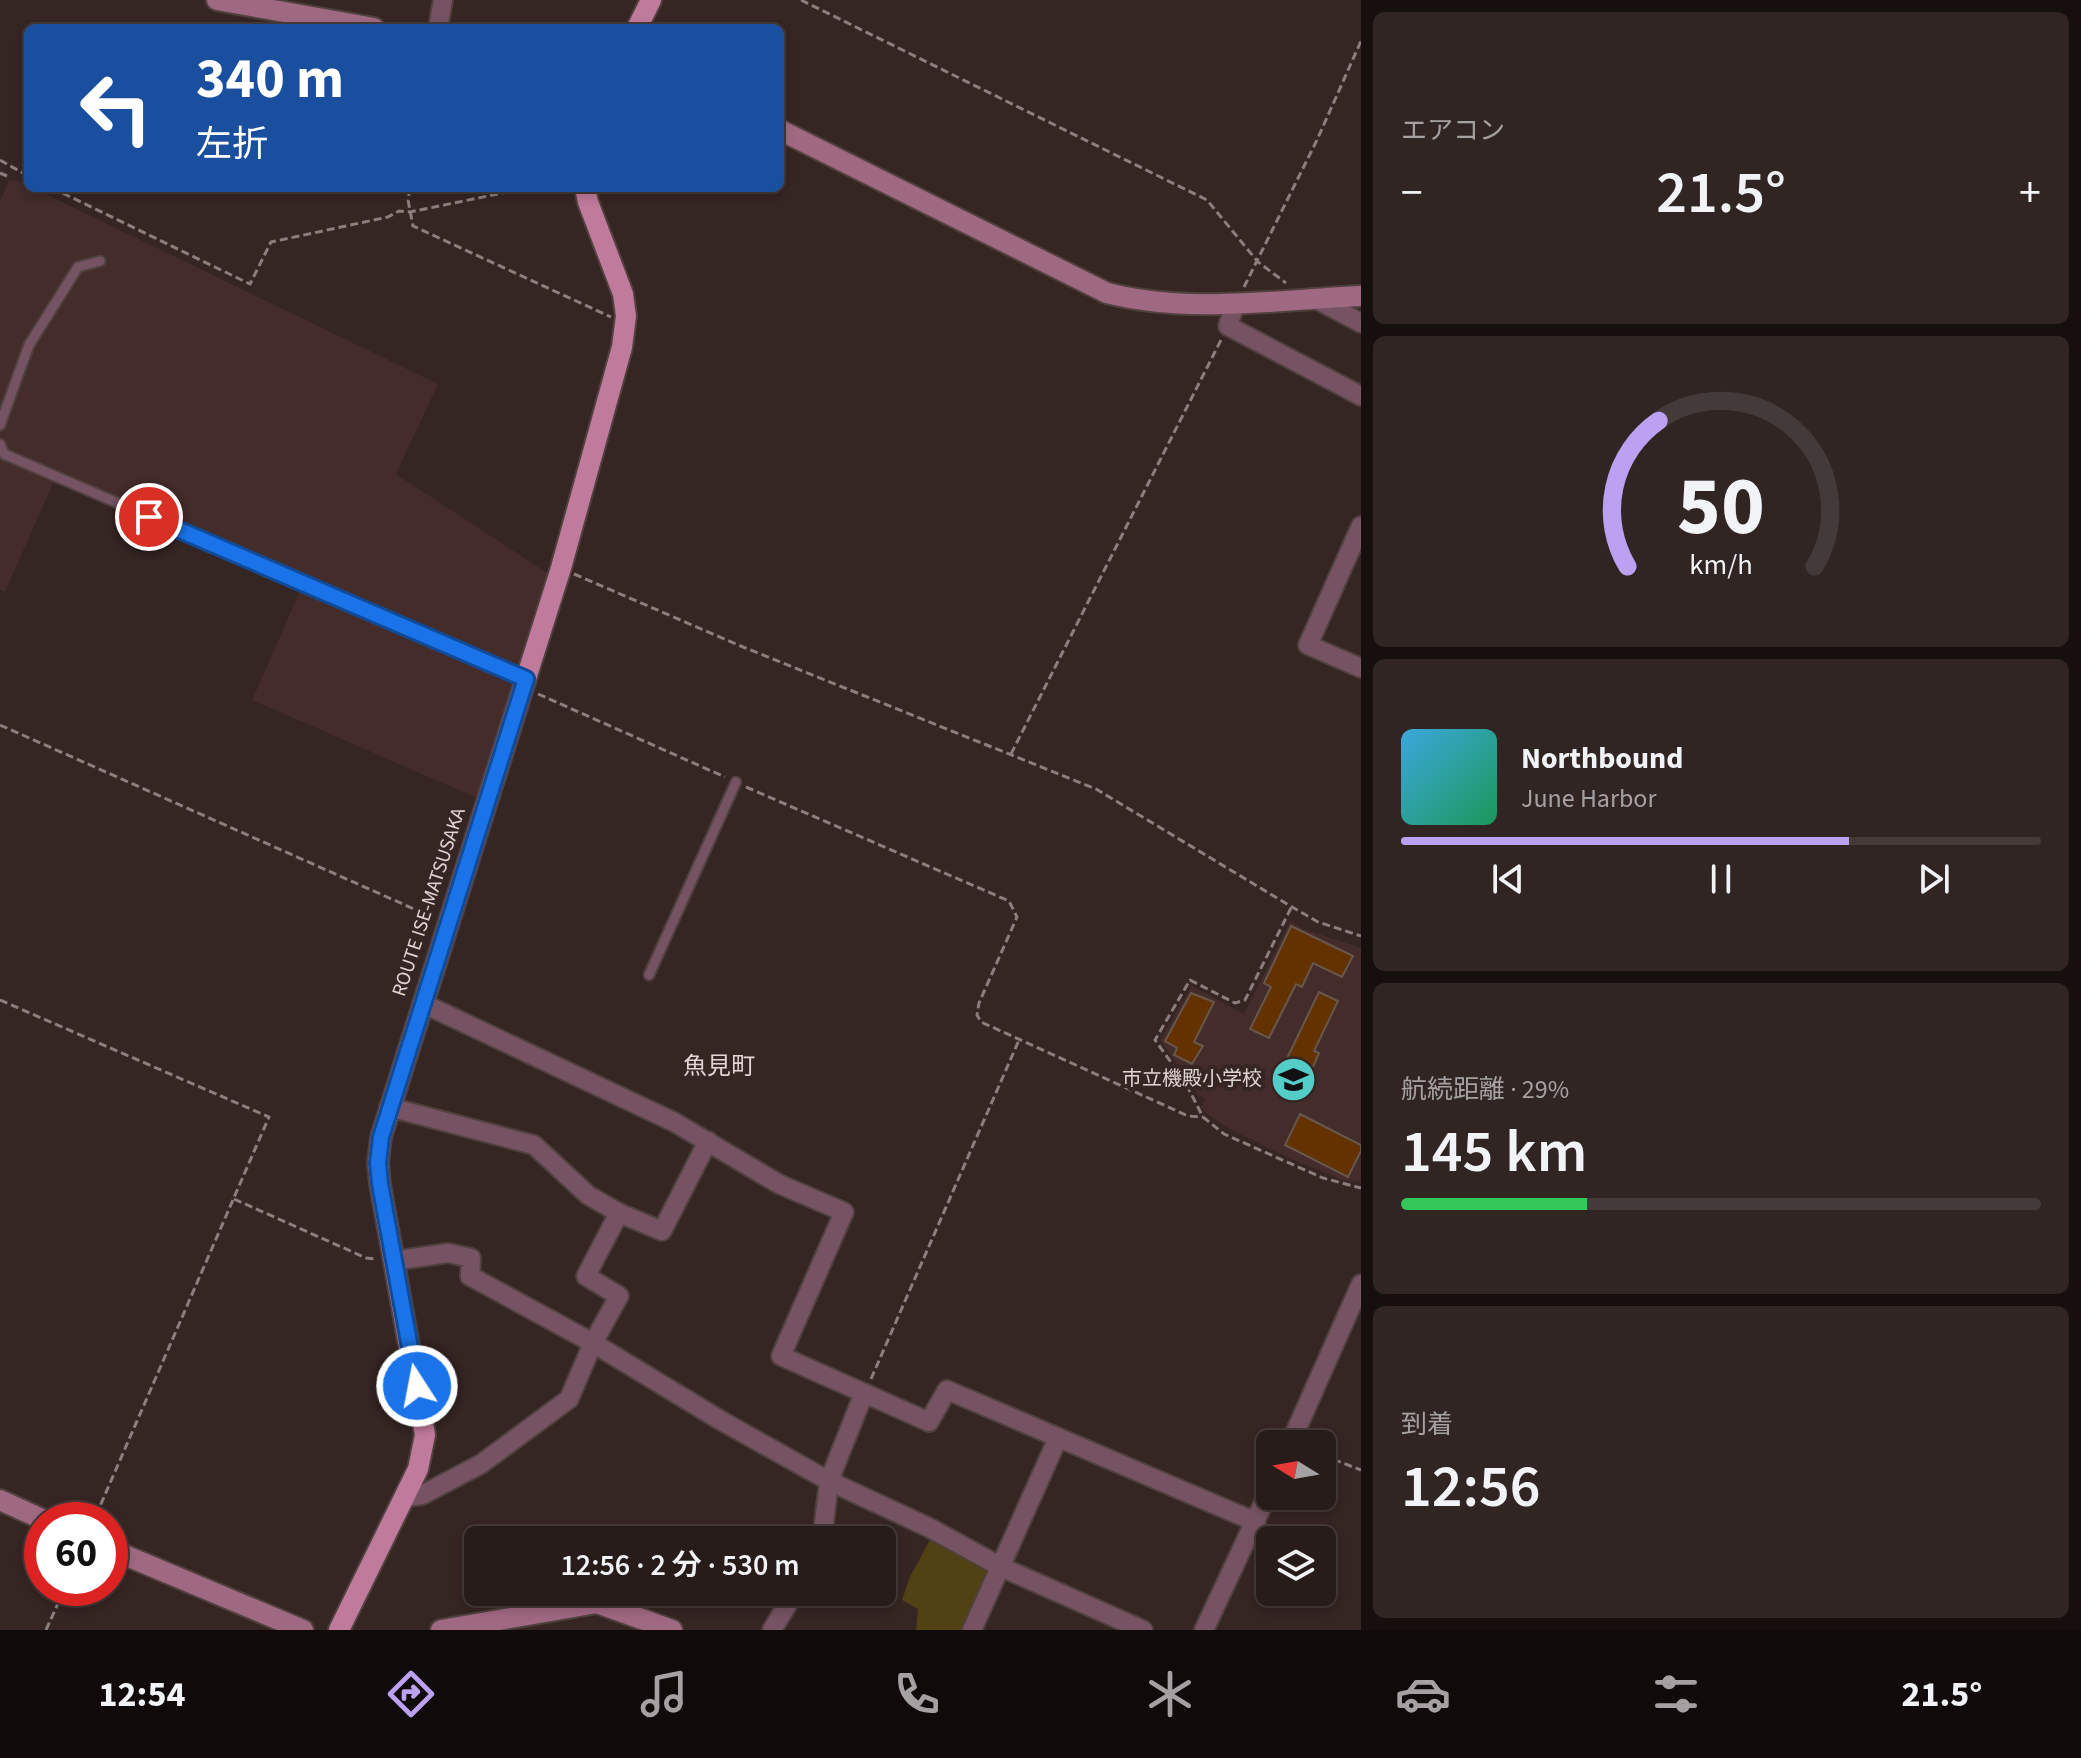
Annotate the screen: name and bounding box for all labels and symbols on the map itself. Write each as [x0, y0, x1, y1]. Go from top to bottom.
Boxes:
pin [115, 483, 183, 551]
street label: ROUTE ISE-MATSUSAKA [385, 804, 473, 1000]
district label: 魚見町 [683, 1049, 755, 1084]
school or university icon: 市立機殿小学校 [1269, 1055, 1317, 1103]
place label: 市立機殿小学校 [1122, 1065, 1262, 1093]
position arrow [375, 1344, 459, 1428]
north arrow [1256, 1430, 1336, 1510]
speed limit sign: 60 [24, 1502, 128, 1606]

